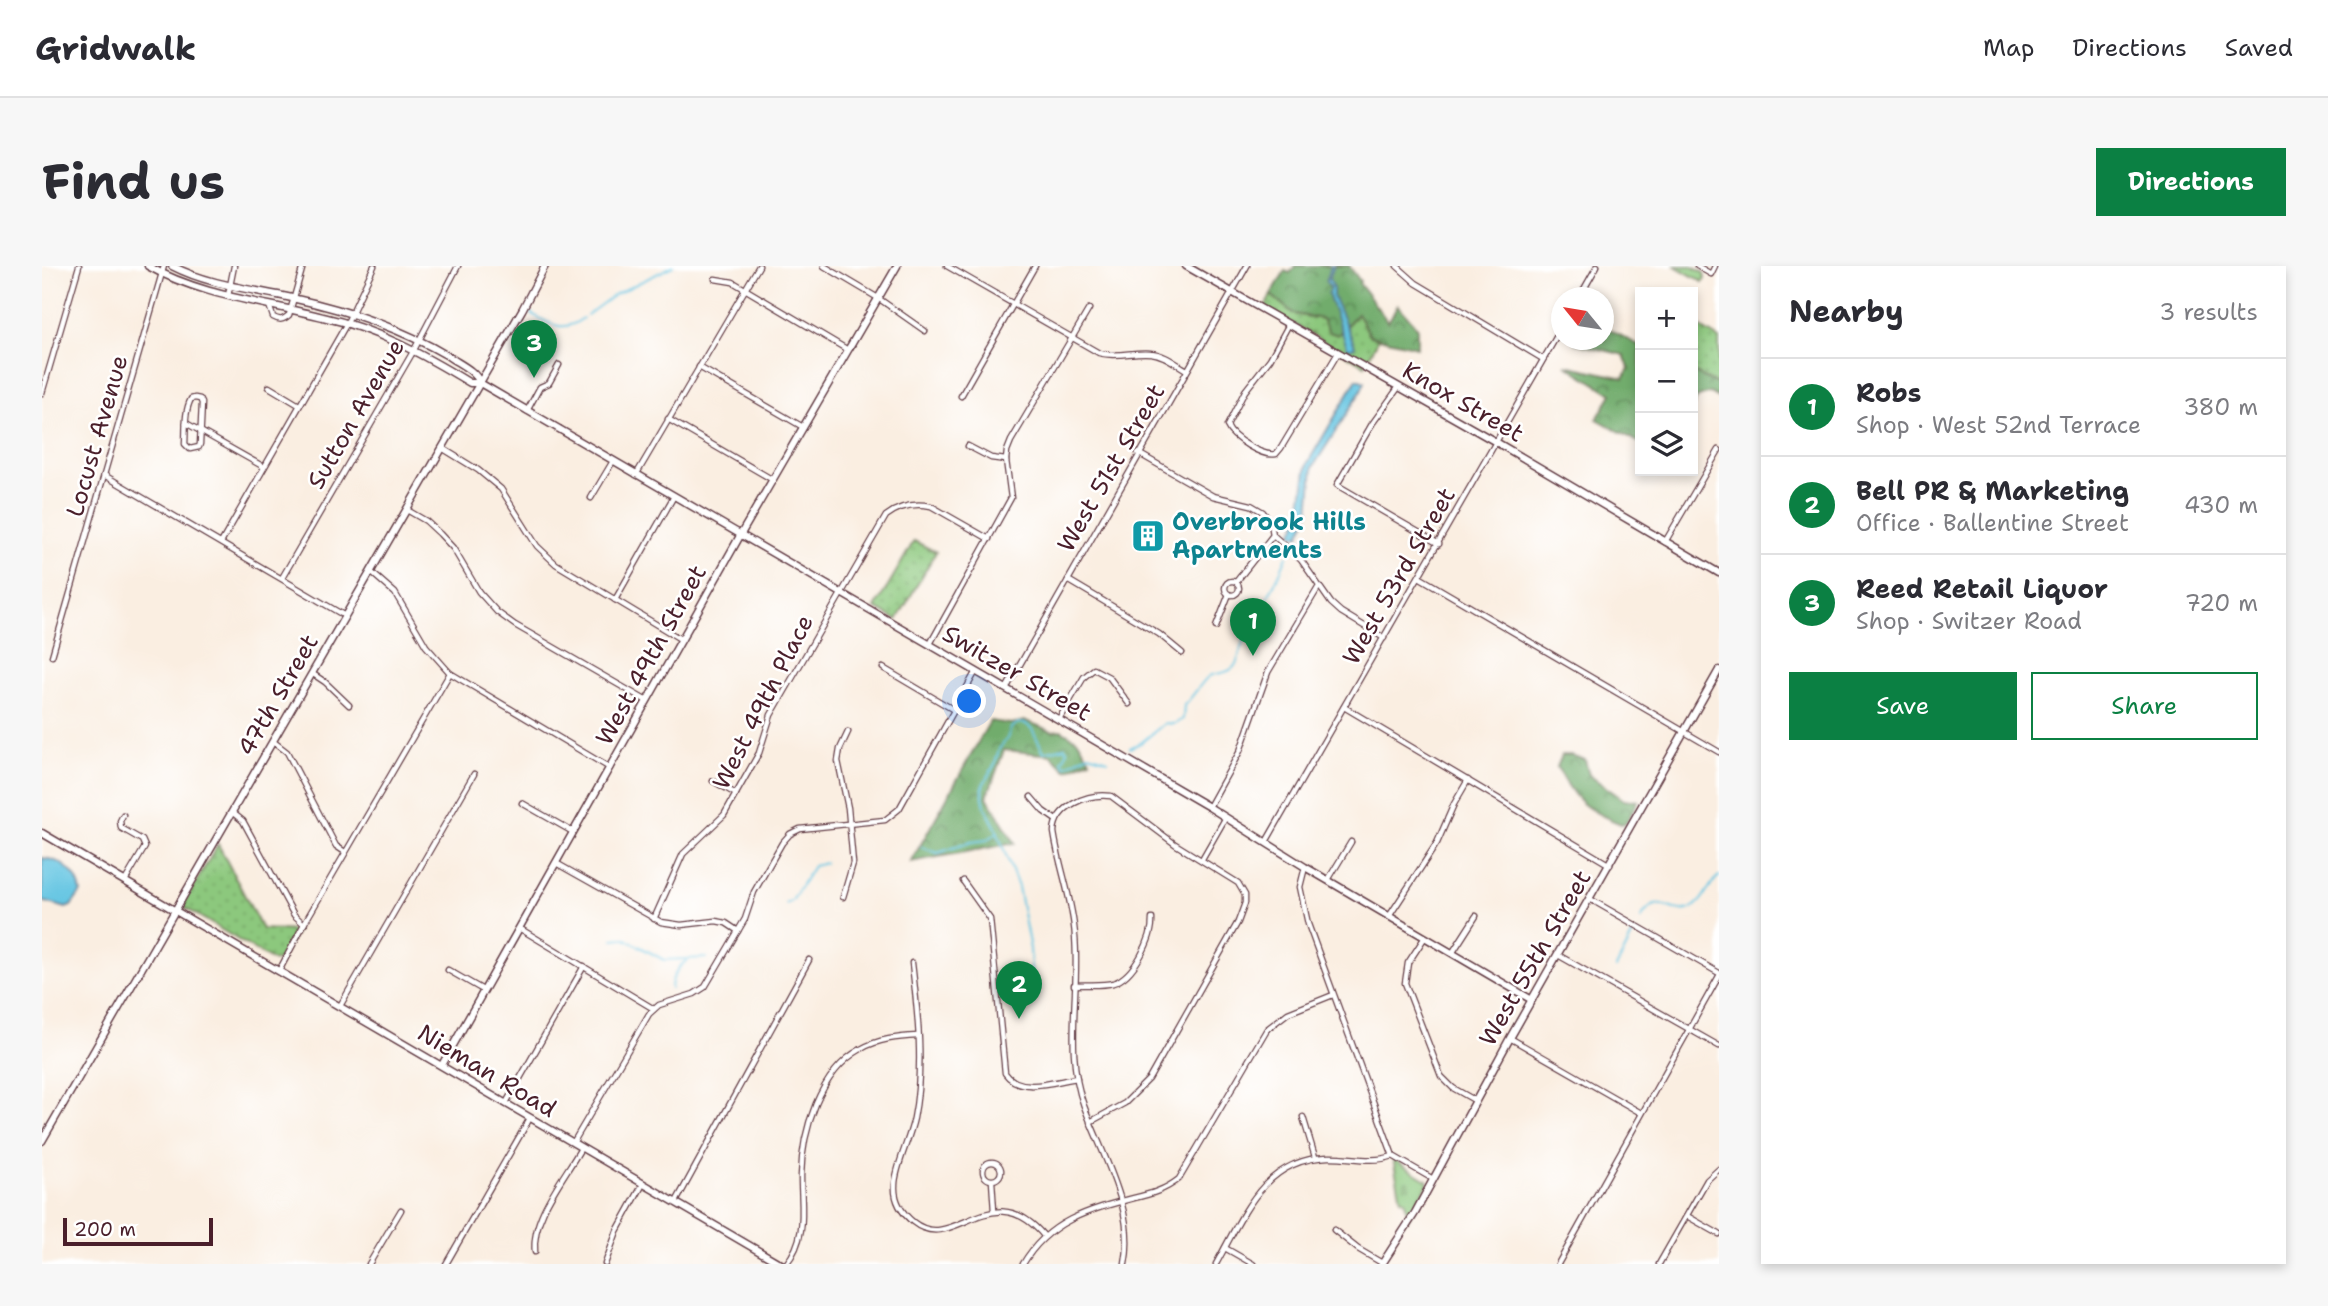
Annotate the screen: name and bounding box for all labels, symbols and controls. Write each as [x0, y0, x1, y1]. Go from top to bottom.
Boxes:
text: Gridwalk [35, 26, 196, 71]
text: Map [1983, 32, 2034, 64]
text: Directions [2072, 32, 2187, 64]
text: Saved [2225, 32, 2293, 64]
button: Directions [2096, 148, 2286, 216]
text: Find us [42, 149, 225, 215]
north arrow [1551, 287, 1614, 350]
map controls [1635, 287, 1698, 476]
button: + [1635, 287, 1698, 350]
text: Nearby [1789, 291, 1904, 332]
text: 3 results [2159, 297, 2258, 327]
pin: 3 [511, 320, 557, 378]
street label: Sutton Avenue [300, 333, 412, 495]
button: − [1635, 350, 1698, 413]
street label: Locust Avenue [59, 351, 135, 521]
street label: Knox Street [1396, 354, 1530, 450]
text: Robs [1856, 375, 1921, 410]
street label: West 51st Street [1050, 378, 1172, 558]
text: 1 [1807, 392, 1817, 422]
text: 380 m [2183, 392, 2258, 422]
text: Shop · West 52nd Terrace [1856, 410, 2141, 440]
button: layers [1635, 413, 1698, 476]
text: Bell PR & Marketing [1856, 473, 2129, 508]
street label: West 53rd Street [1335, 482, 1463, 670]
text: 2 [1804, 490, 1820, 520]
text: 430 m [2184, 490, 2258, 520]
place label: Overbrook Hills Apartments [1172, 506, 1366, 566]
text: Office · Ballentine Street [1856, 508, 2129, 538]
building icon: Overbrook Hills Apartments [1129, 517, 1167, 555]
street label: West 49th Street [588, 559, 714, 751]
text: Reed Retail Liquor [1856, 571, 2108, 606]
text: 3 [1804, 588, 1820, 618]
text: 720 m [2185, 588, 2258, 618]
pin: 1 [1230, 598, 1276, 656]
text: Shop · Switzer Road [1856, 606, 2082, 636]
street label: West 49th Place [705, 609, 821, 795]
street label: Switzer Street [937, 617, 1097, 729]
street label: 47th Street [230, 628, 326, 762]
button: Save [1789, 672, 2017, 740]
button: Share [2031, 672, 2258, 740]
your location [952, 684, 986, 718]
street label: West 55th Street [1472, 864, 1598, 1052]
pin: 2 [996, 961, 1042, 1019]
street label: Nieman Road [412, 1017, 562, 1125]
scale bar [63, 1215, 214, 1247]
text: 200 m [74, 1217, 136, 1242]

